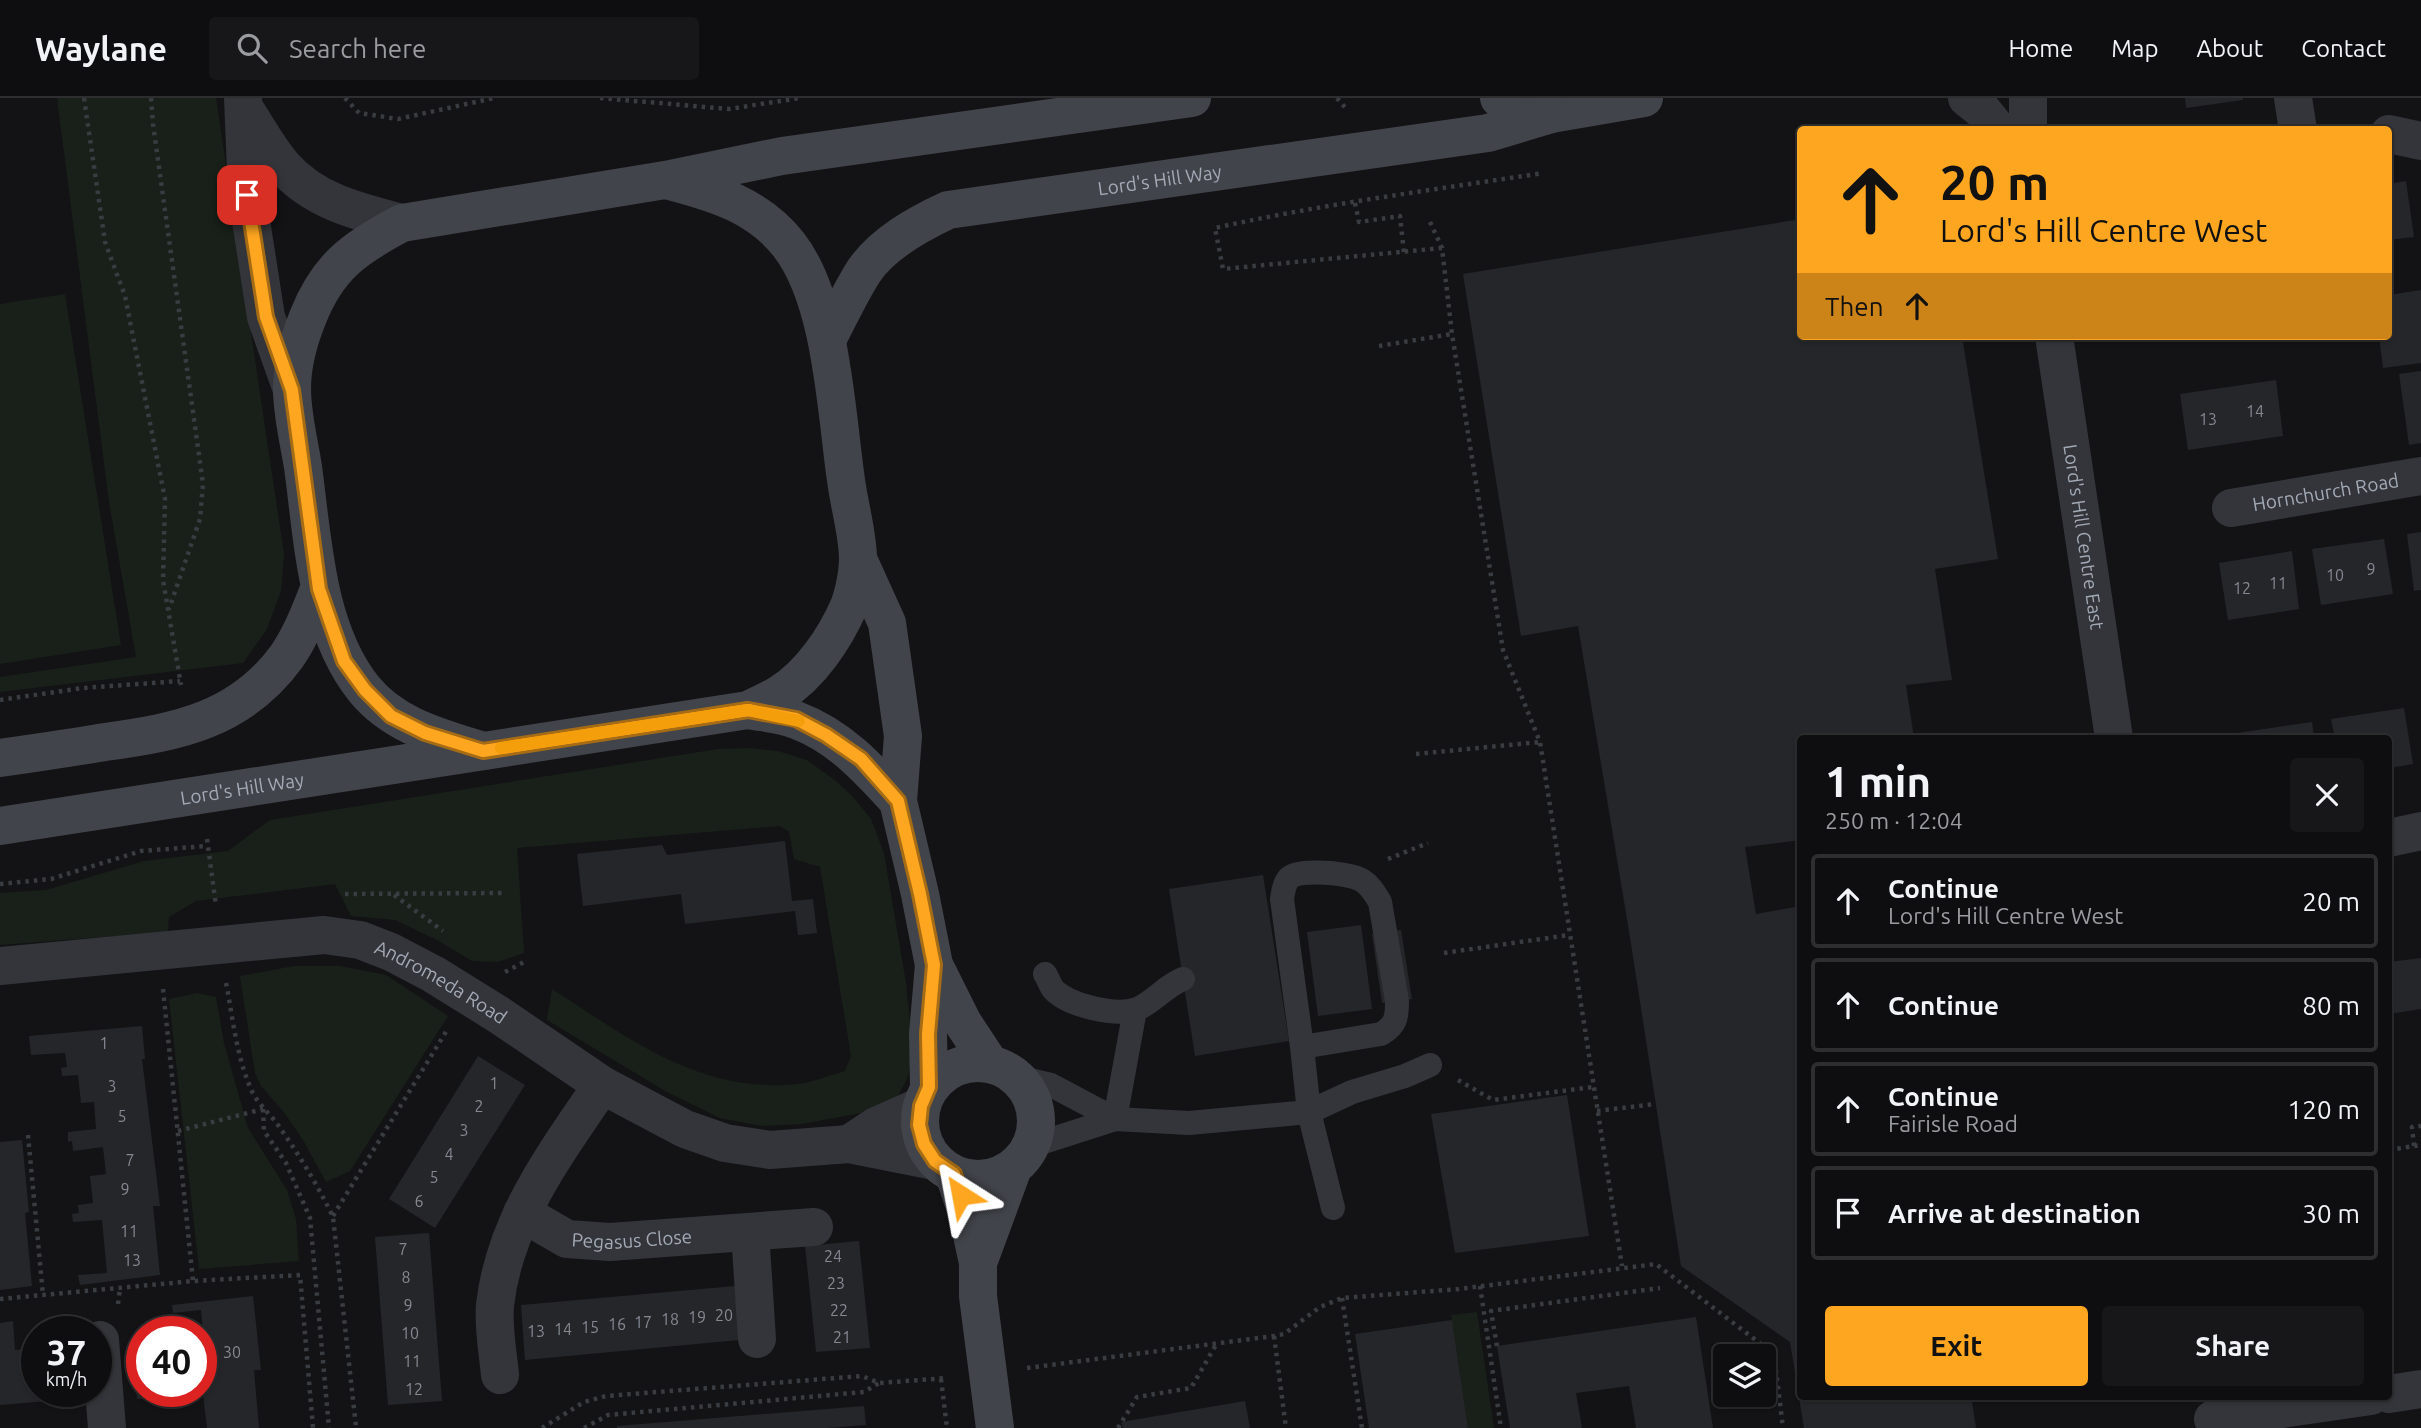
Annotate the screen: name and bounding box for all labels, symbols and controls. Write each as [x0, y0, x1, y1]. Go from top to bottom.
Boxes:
search box [209, 17, 699, 80]
icon: search [233, 29, 271, 67]
text: Waylane [35, 30, 167, 67]
text: Search here [289, 34, 426, 63]
text: Home [2008, 35, 2073, 62]
text: Map [2111, 35, 2158, 62]
text: About [2196, 35, 2263, 62]
text: Contact [2301, 35, 2386, 62]
icon: ahead [1825, 154, 1916, 245]
text: 20 m [1940, 154, 2049, 209]
street label: Lord's Hill Way [1096, 160, 1223, 200]
pin [217, 165, 277, 225]
icon: arrive [228, 176, 266, 214]
text: Lord's Hill Centre West [1940, 212, 2267, 248]
icon: ahead [1898, 287, 1936, 325]
text: Then [1825, 292, 1884, 321]
house number: 14 [2246, 402, 2264, 420]
house number: 13 [2199, 410, 2217, 428]
street label: Lord's Hill Centre East [2059, 443, 2109, 631]
street label: Hornchurch Road [2251, 469, 2401, 515]
house number: 9 [2366, 560, 2376, 578]
house number: 10 [2326, 566, 2344, 584]
house number: 11 [2269, 574, 2287, 592]
house number: 12 [2233, 579, 2251, 597]
text: 1 min [1825, 758, 1931, 805]
button: close [2290, 758, 2364, 832]
street label: Lord's Hill Way [179, 768, 305, 809]
text: 250 m · 12:04 [1825, 808, 1963, 833]
text: Continue [1888, 874, 1999, 903]
icon: ahead [1829, 882, 1867, 920]
text: 20 m [2302, 887, 2360, 916]
text: Lord's Hill Centre West [1888, 903, 2123, 928]
street label: Andromeda Road [372, 936, 511, 1028]
icon: ahead [1829, 986, 1867, 1024]
text: Continue [1888, 991, 1999, 1020]
text: 80 m [2302, 991, 2360, 1020]
house number: 1 [99, 1034, 109, 1052]
house number: 1 [489, 1074, 499, 1092]
house number: 3 [107, 1077, 117, 1095]
text: Continue [1888, 1082, 1999, 1111]
icon: ahead [1829, 1090, 1867, 1128]
text: 120 m [2288, 1095, 2360, 1124]
house number: 2 [474, 1097, 484, 1115]
house number: 5 [117, 1107, 127, 1125]
text: Fairisle Road [1888, 1111, 2018, 1136]
house number: 3 [459, 1121, 469, 1139]
house number: 4 [444, 1145, 454, 1163]
house number: 7 [125, 1151, 135, 1169]
position arrow [924, 1158, 998, 1232]
house number: 5 [429, 1168, 439, 1186]
house number: 9 [120, 1180, 130, 1198]
house number: 6 [414, 1192, 424, 1210]
icon: arrive [1829, 1194, 1867, 1232]
text: Arrive at destination [1888, 1199, 2141, 1228]
text: 30 m [2302, 1199, 2360, 1228]
house number: 11 [120, 1222, 138, 1240]
street label: Pegasus Close [571, 1225, 693, 1253]
house number: 7 [398, 1240, 408, 1258]
house number: 24 [824, 1247, 842, 1265]
house number: 13 [123, 1251, 141, 1269]
house number: 8 [401, 1268, 411, 1286]
house number: 23 [827, 1274, 845, 1292]
house number: 9 [403, 1296, 413, 1314]
house number: 22 [830, 1301, 848, 1319]
house number: 20 [715, 1306, 733, 1324]
button: Exit [1825, 1306, 2088, 1386]
button: Share [2102, 1306, 2364, 1386]
house number: 19 [688, 1308, 706, 1326]
house number: 18 [661, 1310, 679, 1328]
house number: 17 [634, 1313, 652, 1331]
house number: 16 [608, 1315, 626, 1333]
speed limit sign: 40 [126, 1316, 217, 1407]
house number: 15 [581, 1318, 599, 1336]
house number: 14 [554, 1320, 572, 1338]
house number: 13 [527, 1322, 545, 1340]
house number: 10 [401, 1324, 419, 1342]
house number: 21 [833, 1328, 851, 1346]
text: 37 [47, 1332, 86, 1372]
house number: 30 [223, 1343, 241, 1361]
map controls [1713, 1344, 1776, 1407]
button: layers [1713, 1344, 1776, 1407]
house number: 11 [403, 1352, 421, 1370]
text: km/h [46, 1369, 87, 1389]
house number: 12 [405, 1380, 423, 1398]

